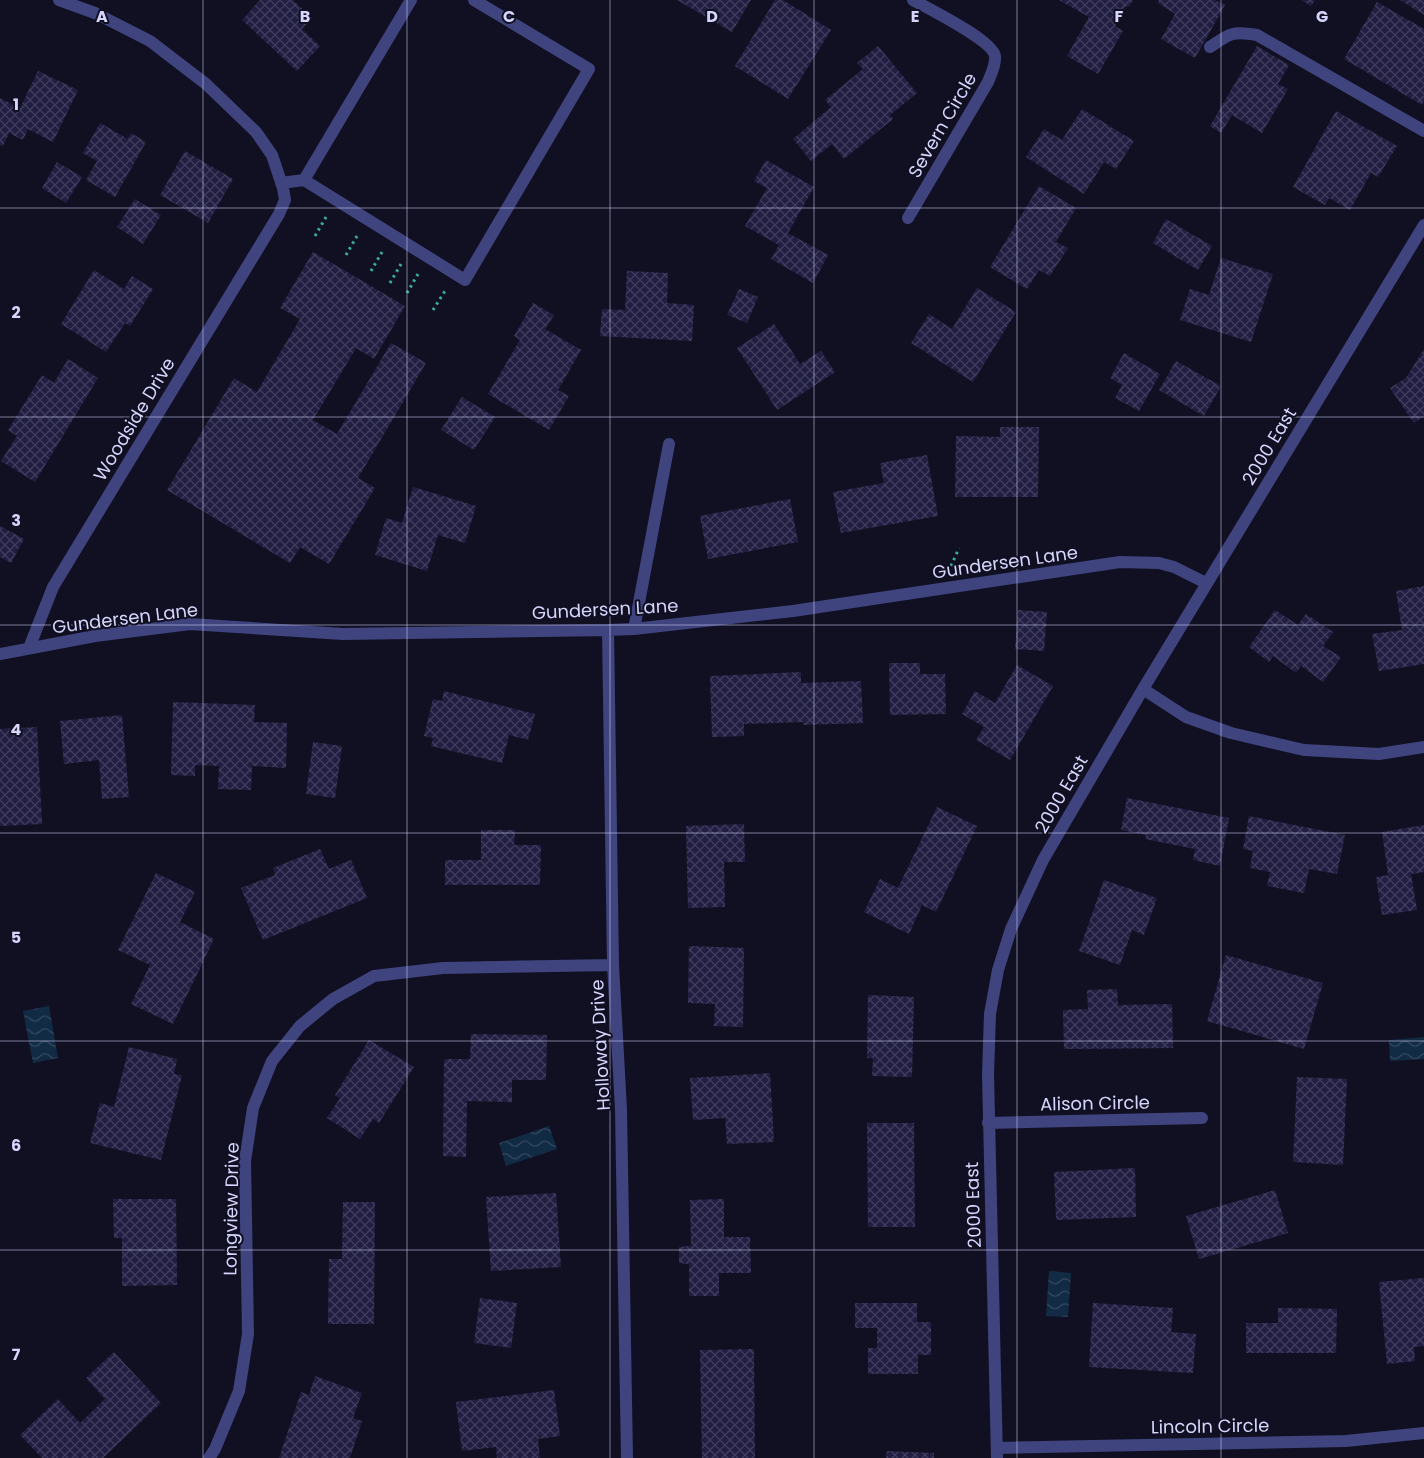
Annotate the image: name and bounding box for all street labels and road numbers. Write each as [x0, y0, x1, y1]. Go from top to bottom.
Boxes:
street label: Severn Circle [902, 68, 982, 182]
street label: Woodside Drive [87, 353, 181, 485]
street label: 2000 East [1236, 403, 1302, 489]
street label: Gundersen Lane [931, 539, 1079, 585]
street label: Gundersen Lane [531, 593, 679, 625]
street label: Gundersen Lane [51, 597, 199, 639]
street label: 2000 East [1029, 750, 1093, 838]
street label: Holloway Drive [584, 979, 616, 1111]
street label: Alison Circle [1040, 1090, 1150, 1116]
street label: Longview Drive [217, 1142, 245, 1276]
street label: 2000 East [959, 1161, 987, 1249]
street label: Lincoln Circle [1151, 1412, 1269, 1440]

